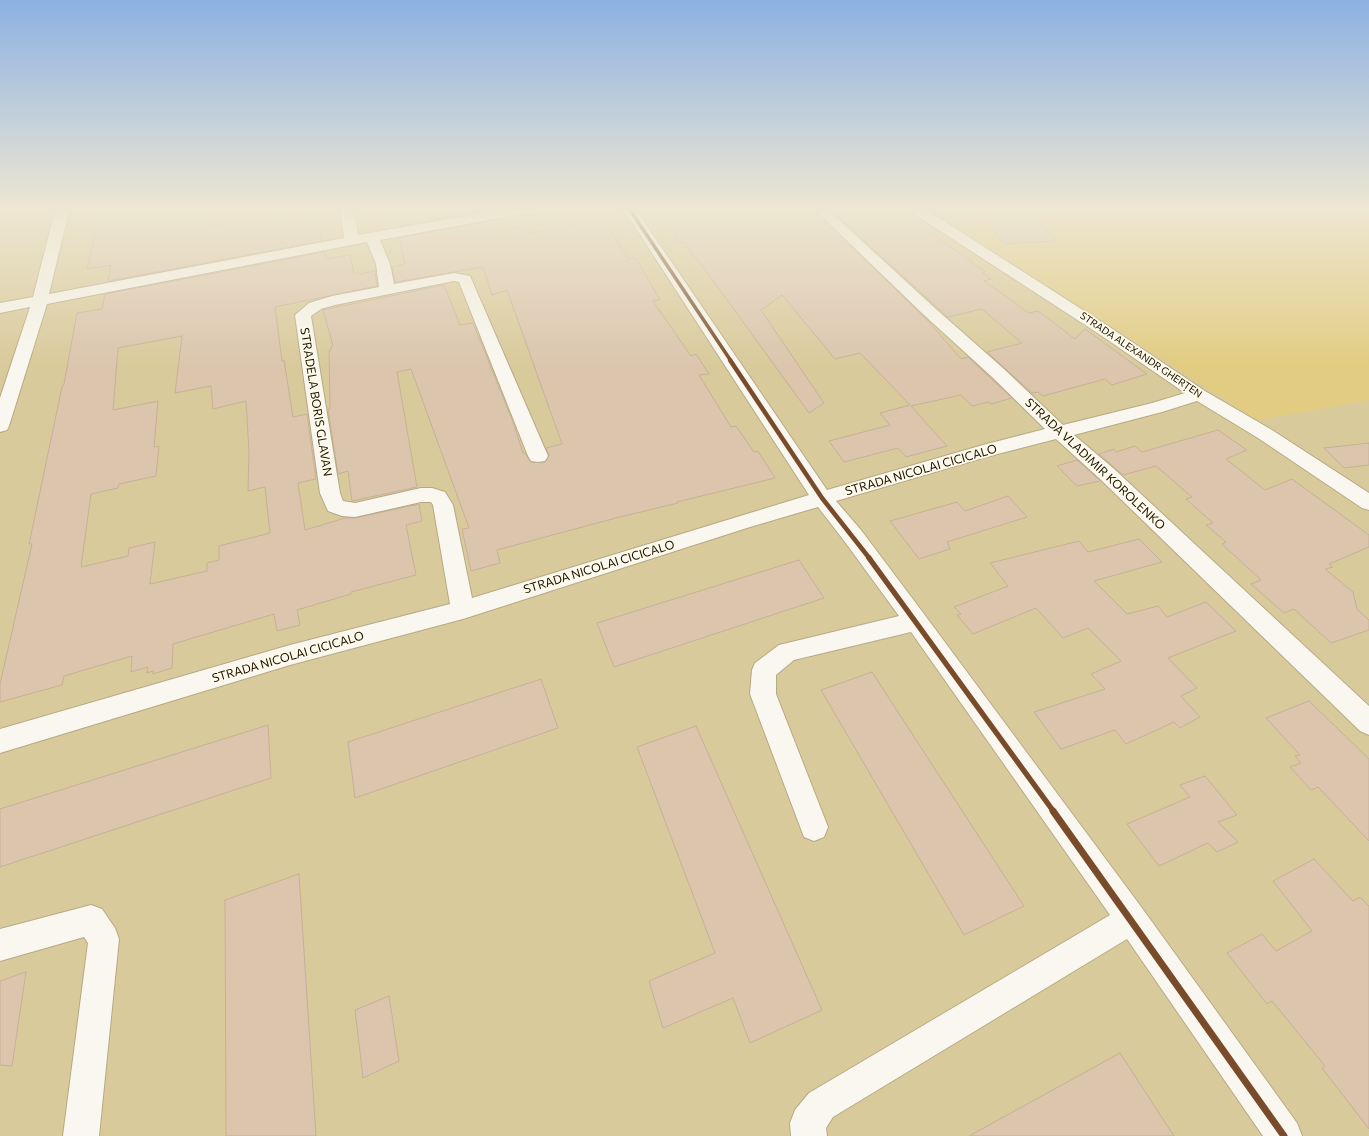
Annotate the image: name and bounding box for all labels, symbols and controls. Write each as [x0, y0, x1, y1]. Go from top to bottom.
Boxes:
street label: STRADA ALEXANDR GHERȚEN [1078, 310, 1204, 400]
street label: STRADELA BORIS GLAVAN [297, 327, 335, 477]
street label: STRADA VLADIMIR KOROLENKO [1022, 395, 1168, 533]
street label: STRADA NICOLAI CICICALO [843, 441, 999, 499]
street label: STRADA NICOLAI CICICALO [522, 537, 676, 597]
street label: STRADA NICOLAI CICICALO [210, 628, 366, 686]

